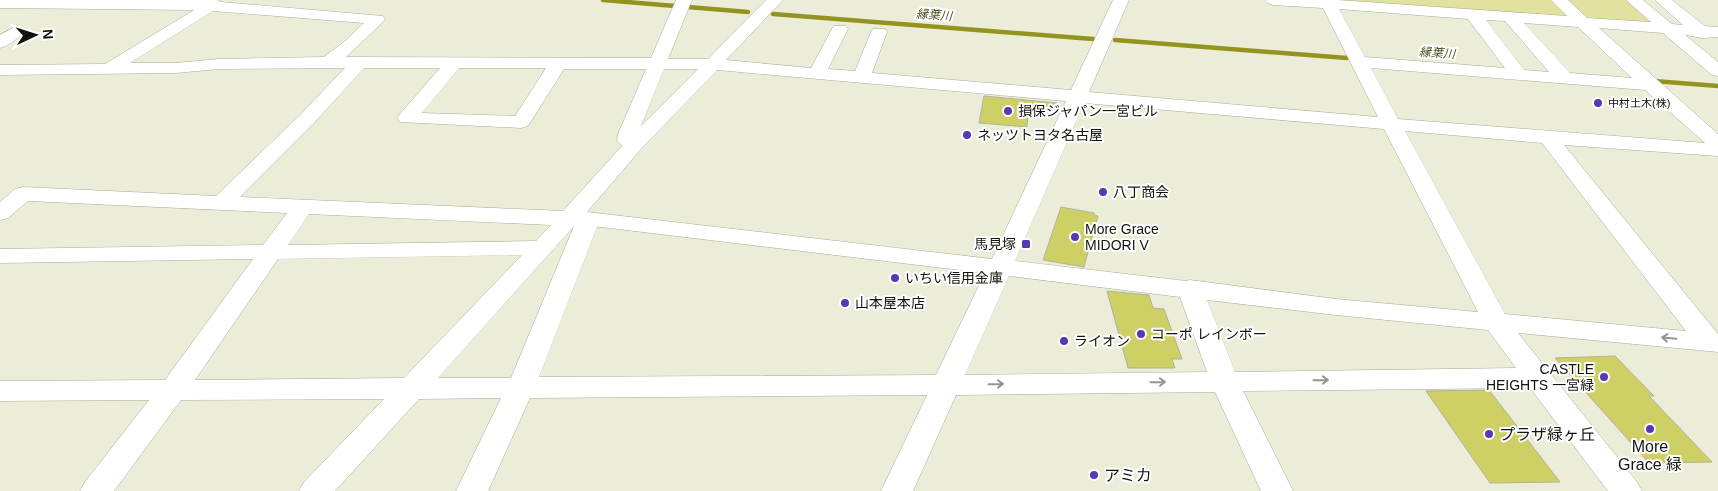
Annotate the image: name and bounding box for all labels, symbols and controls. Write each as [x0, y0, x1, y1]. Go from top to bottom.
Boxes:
water label: 縁葉川 [916, 7, 954, 23]
north arrow [10, 10, 60, 60]
text: N [40, 28, 56, 40]
water label: 縁葉川 [1419, 45, 1457, 61]
marker: 中村土木(株) [1592, 97, 1604, 109]
place label: 中村土木(株) [1608, 97, 1670, 109]
place label: 損保ジャパン一宮ビル [1018, 103, 1158, 119]
marker: 損保ジャパン一宮ビル [1002, 105, 1014, 117]
place label: ネッツトヨタ名古屋 [977, 127, 1103, 143]
marker: ネッツトヨタ名古屋 [961, 129, 973, 141]
place label: 八丁商会 [1113, 184, 1169, 200]
marker: 八丁商会 [1097, 186, 1109, 198]
place label: More Grace MIDORI V [1085, 221, 1159, 253]
marker: More Grace MIDORI V [1069, 231, 1081, 243]
place label: 馬見塚 [974, 236, 1016, 252]
marker: 馬見塚 [1020, 238, 1032, 250]
place label: いちい信用金庫 [905, 270, 1003, 286]
marker: いちい信用金庫 [889, 272, 901, 284]
place label: 山本屋本店 [855, 295, 925, 311]
marker: 山本屋本店 [839, 297, 851, 309]
place label: コーポ レインボー [1151, 326, 1267, 342]
marker: コーポ レインボー [1135, 328, 1147, 340]
place label: ライオン [1074, 333, 1130, 349]
one-way arrow [1662, 334, 1678, 343]
marker: ライオン [1058, 335, 1070, 347]
place label: CASTLE HEIGHTS 一宮緑 [1486, 361, 1594, 393]
marker: CASTLE HEIGHTS 一宮緑 [1598, 371, 1610, 383]
one-way arrow [1312, 375, 1329, 385]
one-way arrow [1150, 377, 1166, 387]
one-way arrow [988, 379, 1004, 389]
marker: More Grace 緑 [1644, 423, 1656, 435]
place label: プラザ緑ヶ丘 [1499, 426, 1595, 443]
marker: プラザ緑ヶ丘 [1483, 428, 1495, 440]
place label: More Grace 緑 [1618, 438, 1682, 473]
place label: アミカ [1104, 467, 1152, 484]
marker: アミカ [1088, 469, 1100, 481]

